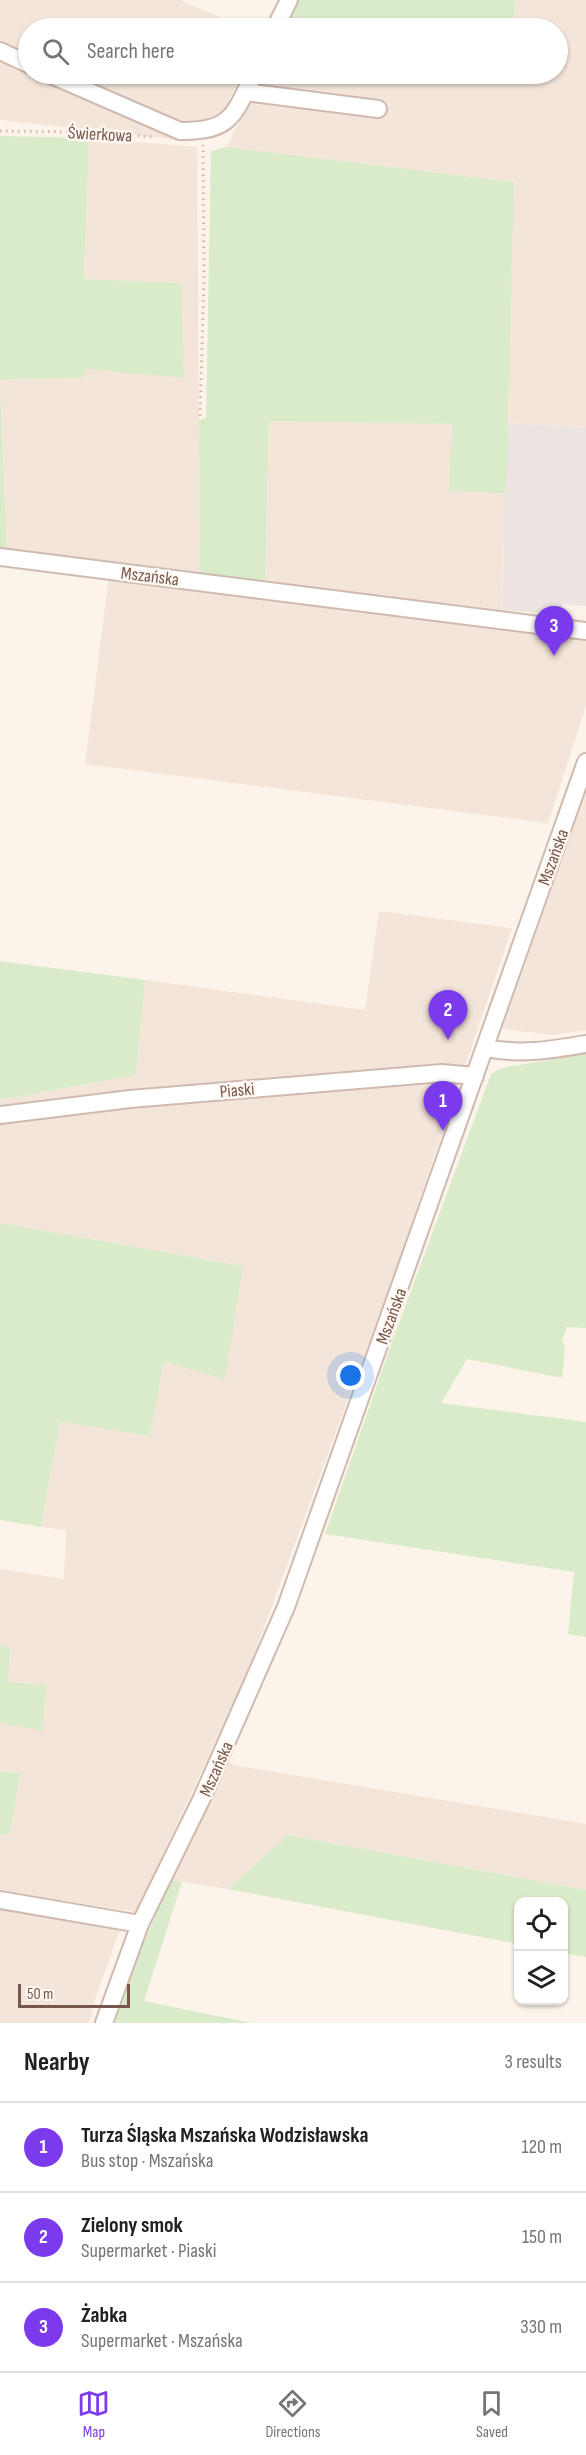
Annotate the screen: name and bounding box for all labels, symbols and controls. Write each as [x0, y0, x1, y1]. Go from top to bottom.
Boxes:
search box [18, 18, 568, 84]
icon: search [39, 35, 72, 68]
text: Search here [87, 38, 174, 65]
street label: Świerkowa [67, 122, 133, 147]
street label: Mszańska [120, 563, 180, 590]
pin: 3 [534, 606, 574, 656]
street label: Mszańska [534, 826, 573, 888]
pin: 2 [428, 990, 468, 1040]
street label: Piaski [219, 1079, 255, 1102]
pin: 1 [424, 1082, 462, 1131]
street label: Mszańska [372, 1285, 411, 1347]
your location [336, 1361, 365, 1390]
street label: Mszańska [195, 1738, 238, 1800]
map controls [514, 1897, 568, 2005]
button: locate [514, 1897, 568, 1951]
button: layers [514, 1951, 568, 2005]
scale bar [18, 1981, 130, 2008]
text: 50 m [27, 1985, 53, 2004]
text: Nearby [24, 2047, 90, 2078]
text: 3 results [505, 2050, 562, 2074]
text: Turza Śląska Mszańska Wodzisławska [81, 2122, 368, 2149]
text: 1 [40, 2135, 47, 2159]
text: 120 m [522, 2135, 562, 2159]
text: Bus stop · Mszańska [81, 2149, 213, 2173]
text: Zielony smok [81, 2212, 183, 2239]
text: 2 [39, 2225, 48, 2249]
text: 150 m [522, 2225, 562, 2249]
text: Supermarket · Piaski [81, 2239, 216, 2263]
text: Żabka [81, 2302, 127, 2329]
text: 3 [39, 2315, 48, 2339]
text: 330 m [520, 2315, 562, 2339]
text: Supermarket · Mszańska [81, 2329, 243, 2353]
tab: Map [77, 2387, 110, 2442]
tab: Directions [265, 2387, 320, 2442]
tab: Saved [475, 2387, 508, 2442]

